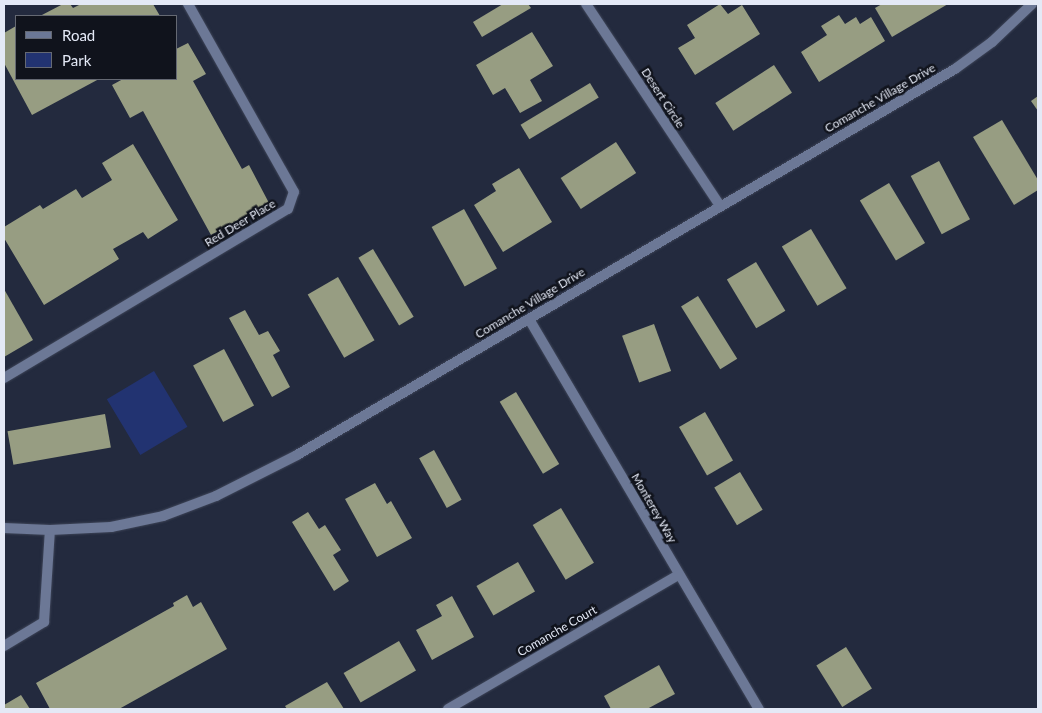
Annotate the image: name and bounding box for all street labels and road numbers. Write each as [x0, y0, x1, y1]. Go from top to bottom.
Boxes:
street label: Comanche Village Drive [822, 60, 938, 136]
street label: Desert Circle [638, 65, 688, 131]
street label: Red Deer Place [202, 196, 278, 250]
street label: Comanche Village Drive [472, 264, 588, 342]
street label: Monterey Way [628, 470, 680, 546]
street label: Comanche Court [515, 602, 599, 660]

